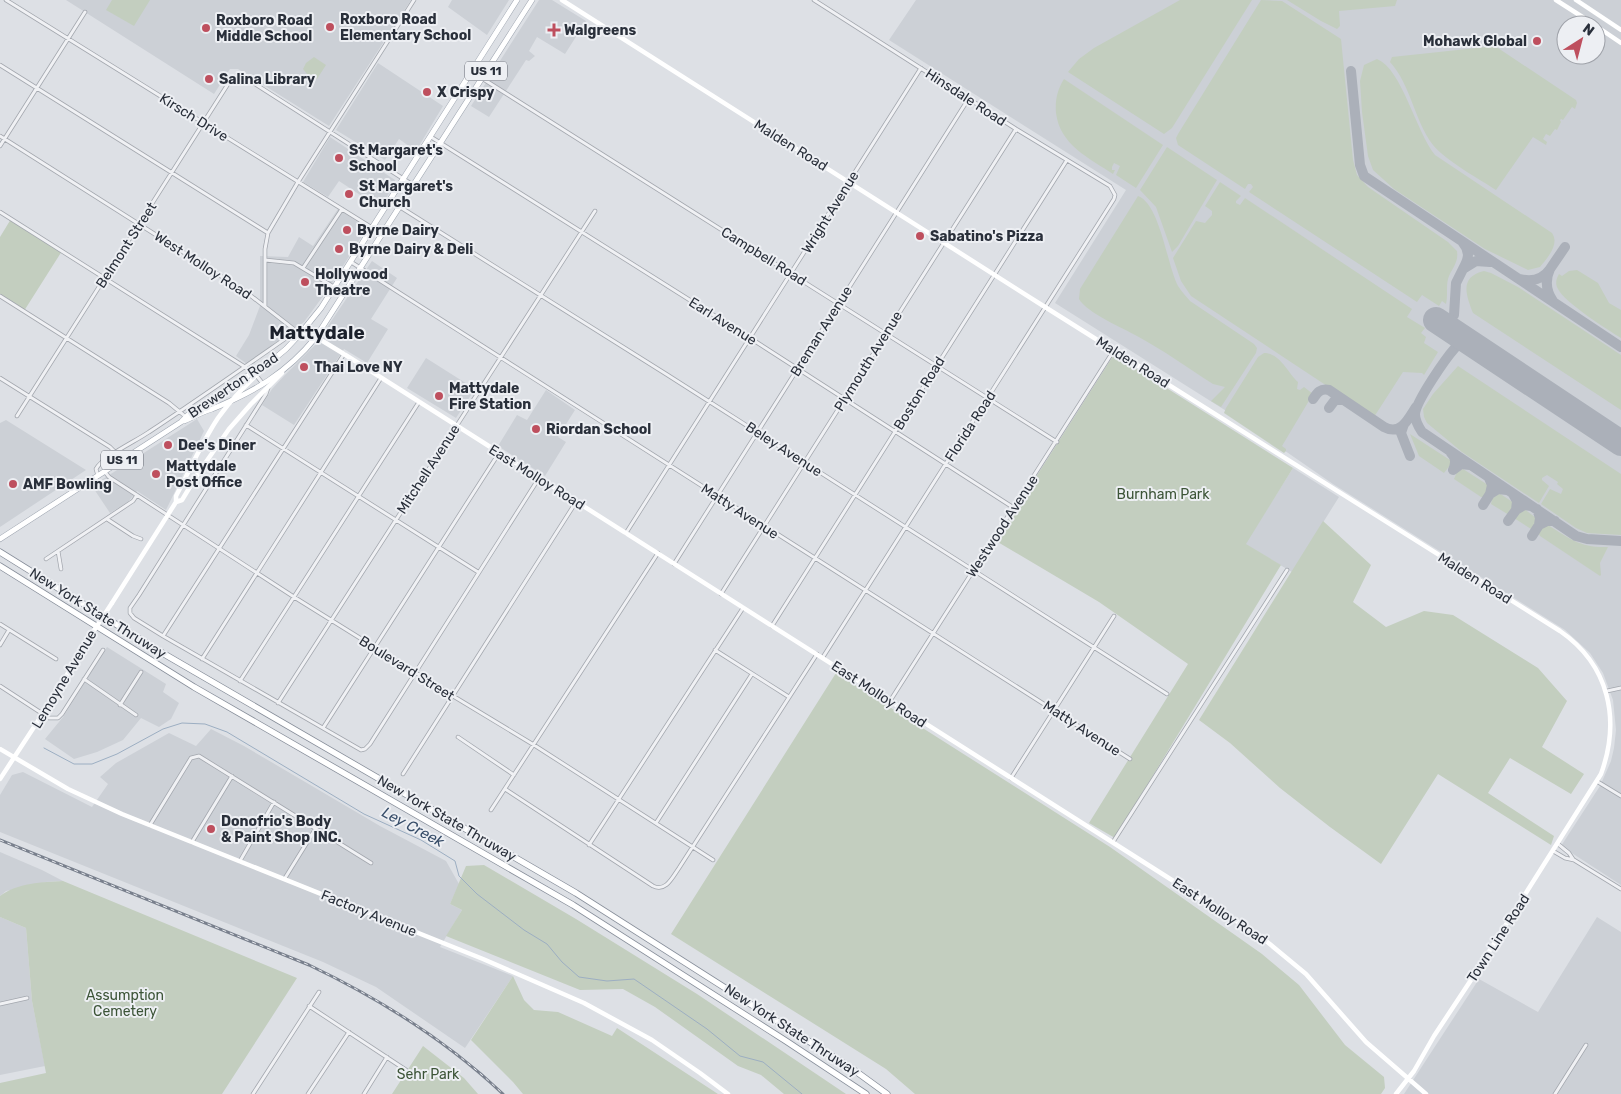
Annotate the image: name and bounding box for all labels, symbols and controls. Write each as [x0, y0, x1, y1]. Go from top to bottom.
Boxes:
place label: Roxboro Road Elementary School [340, 11, 471, 44]
place label: Roxboro Road Middle School [216, 12, 313, 45]
north arrow [1556, 15, 1606, 65]
text: N [1579, 20, 1597, 40]
marker: Roxboro Road Elementary School [324, 21, 336, 33]
marker: Roxboro Road Middle School [200, 22, 212, 34]
place label: Walgreens [564, 22, 636, 39]
marker: Walgreens [548, 24, 560, 36]
place label: Mohawk Global [1423, 33, 1527, 50]
marker: Mohawk Global [1531, 35, 1543, 47]
road number: US 11 [465, 61, 507, 80]
street label: Hinsdale Road [922, 65, 1009, 130]
place label: Salina Library [219, 71, 316, 88]
marker: Salina Library [203, 73, 215, 85]
place label: X Crispy [437, 84, 495, 101]
marker: X Crispy [421, 86, 433, 98]
street label: Kirsch Drive [156, 90, 231, 145]
street label: Malden Road [751, 116, 831, 175]
place label: St Margaret's School [349, 142, 443, 175]
marker: St Margaret's School [333, 152, 345, 164]
street label: Wright Avenue [798, 168, 863, 257]
place label: St Margaret's Church [359, 178, 453, 211]
marker: St Margaret's Church [343, 188, 355, 200]
street label: Belmont Street [92, 199, 161, 291]
place label: Byrne Dairy [357, 222, 440, 239]
street label: Campbell Road [718, 223, 810, 289]
marker: Byrne Dairy [341, 224, 353, 236]
street label: West Molloy Road [151, 228, 255, 303]
place label: Sabatino's Pizza [930, 228, 1043, 245]
marker: Sabatino's Pizza [914, 230, 926, 242]
place label: Byrne Dairy & Deli [349, 241, 473, 258]
marker: Byrne Dairy & Deli [333, 243, 345, 255]
place label: Hollywood Theatre [315, 266, 388, 299]
marker: Hollywood Theatre [299, 276, 311, 288]
street label: Breman Avenue [787, 283, 856, 380]
street label: Earl Avenue [686, 294, 760, 349]
street label: Plymouth Avenue [831, 308, 906, 415]
district label: Mattydale [269, 321, 365, 344]
street label: Malden Road [1093, 333, 1173, 392]
street label: Brewerton Road [185, 349, 282, 422]
street label: Boston Road [890, 354, 949, 433]
place label: Thai Love NY [314, 359, 403, 376]
marker: Thai Love NY [298, 361, 310, 373]
place label: Mattydale Fire Station [449, 380, 531, 413]
street label: Florida Road [941, 388, 1000, 465]
marker: Mattydale Fire Station [433, 390, 445, 402]
street label: Beley Avenue [742, 418, 825, 480]
street label: Mitchell Avenue [393, 421, 464, 517]
place label: Riordan School [546, 421, 651, 438]
marker: Riordan School [530, 423, 542, 435]
place label: Dee's Diner [178, 437, 257, 454]
marker: Dee's Diner [162, 439, 174, 451]
street label: East Molloy Road [486, 441, 588, 514]
road number: US 11 [101, 450, 143, 470]
place label: Mattydale Post Office [166, 458, 242, 491]
marker: Mattydale Post Office [150, 468, 162, 480]
street label: Westwood Avenue [963, 472, 1042, 581]
place label: AMF Bowling [23, 476, 112, 493]
marker: AMF Bowling [7, 478, 19, 490]
street label: Matty Avenue [698, 480, 782, 543]
park label: Burnham Park [1117, 486, 1210, 503]
street label: Malden Road [1435, 549, 1515, 608]
street label: New York State Thruway [26, 564, 169, 663]
street label: Lemoyne Avenue [28, 627, 101, 732]
street label: Boulevard Street [356, 632, 458, 705]
street label: East Molloy Road [828, 657, 929, 731]
street label: Matty Avenue [1040, 697, 1124, 760]
street label: New York State Thruway [374, 772, 520, 865]
water label: Ley Creek [379, 803, 447, 851]
place label: Donofrio's Body & Paint Shop INC. [221, 813, 341, 846]
marker: Donofrio's Body & Paint Shop INC. [205, 823, 217, 835]
street label: East Molloy Road [1169, 874, 1270, 948]
street label: Factory Avenue [319, 887, 419, 940]
street label: Town Line Road [1464, 891, 1533, 986]
street label: New York State Thruway [721, 980, 863, 1081]
park label: Assumption Cemetery [86, 987, 164, 1020]
park label: Sehr Park [397, 1066, 460, 1083]

